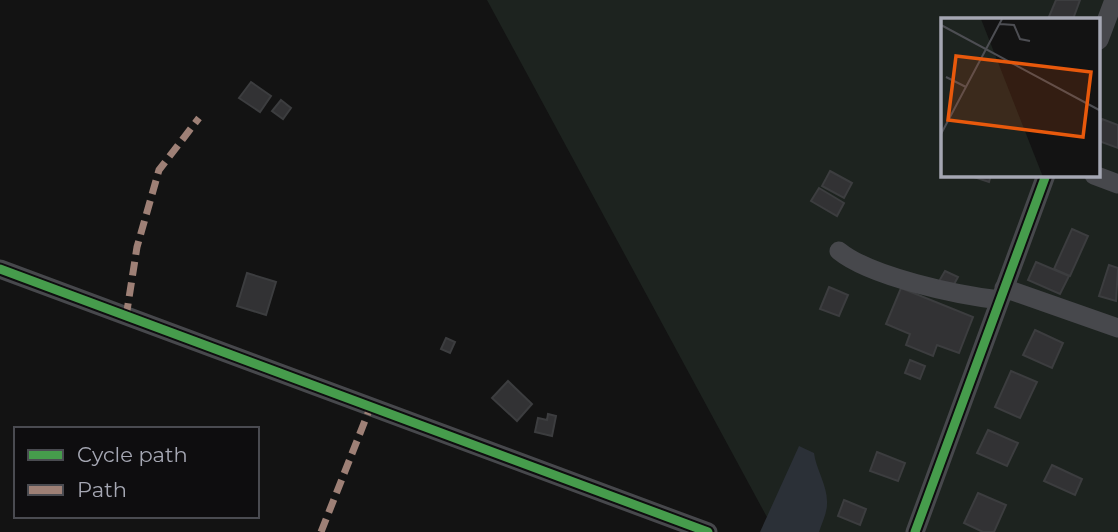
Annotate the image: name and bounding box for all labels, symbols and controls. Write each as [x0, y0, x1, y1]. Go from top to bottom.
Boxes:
inset map [941, 18, 1100, 177]
legend [14, 427, 259, 518]
text: Cycle path [77, 442, 188, 467]
text: Path [77, 477, 127, 502]

